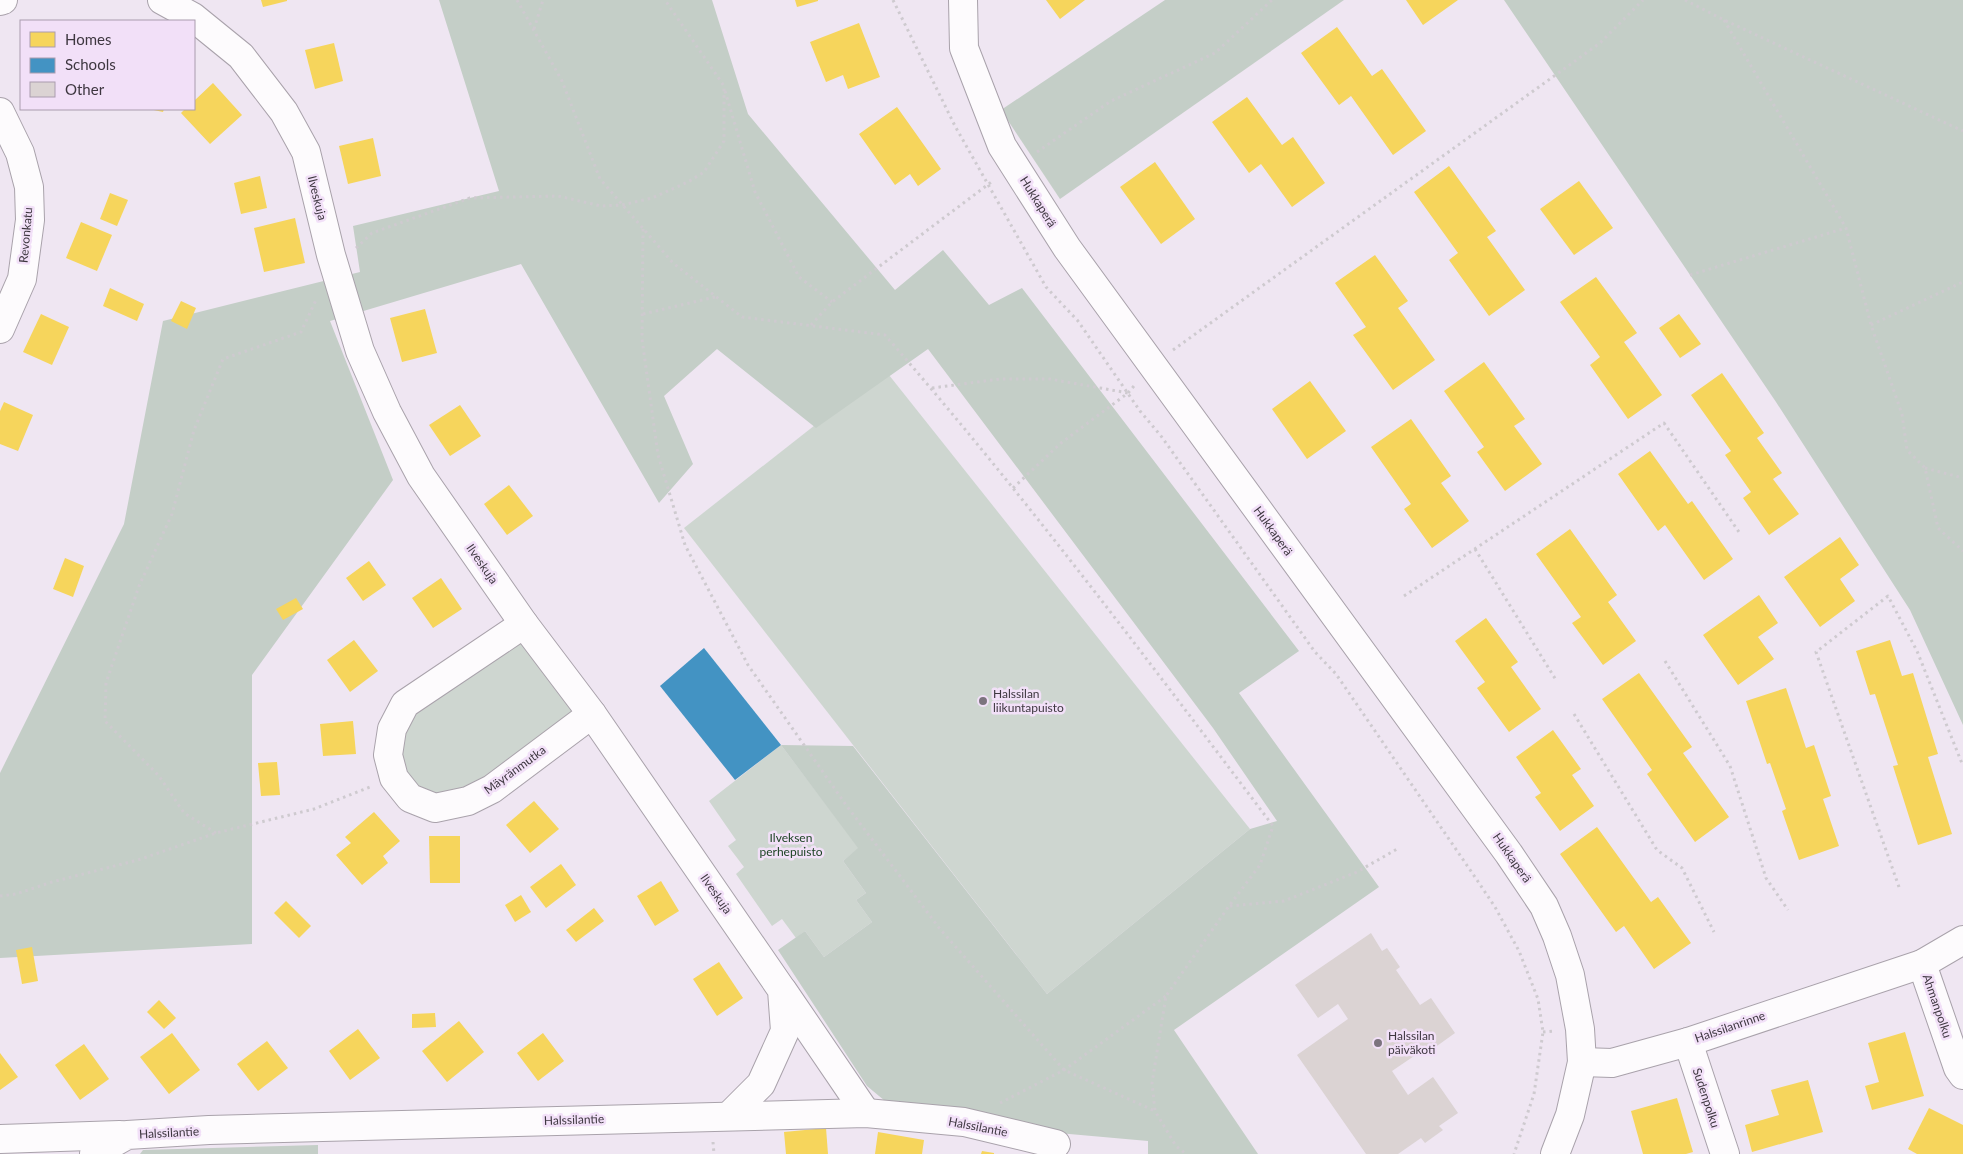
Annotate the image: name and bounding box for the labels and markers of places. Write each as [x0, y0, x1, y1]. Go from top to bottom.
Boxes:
place label: Halssilan liikuntapuisto [993, 686, 1064, 715]
marker: Halssilan liikuntapuisto [977, 695, 989, 707]
place label: Halssilan päiväkoti [1388, 1028, 1435, 1057]
marker: Halssilan päiväkoti [1372, 1037, 1384, 1049]

